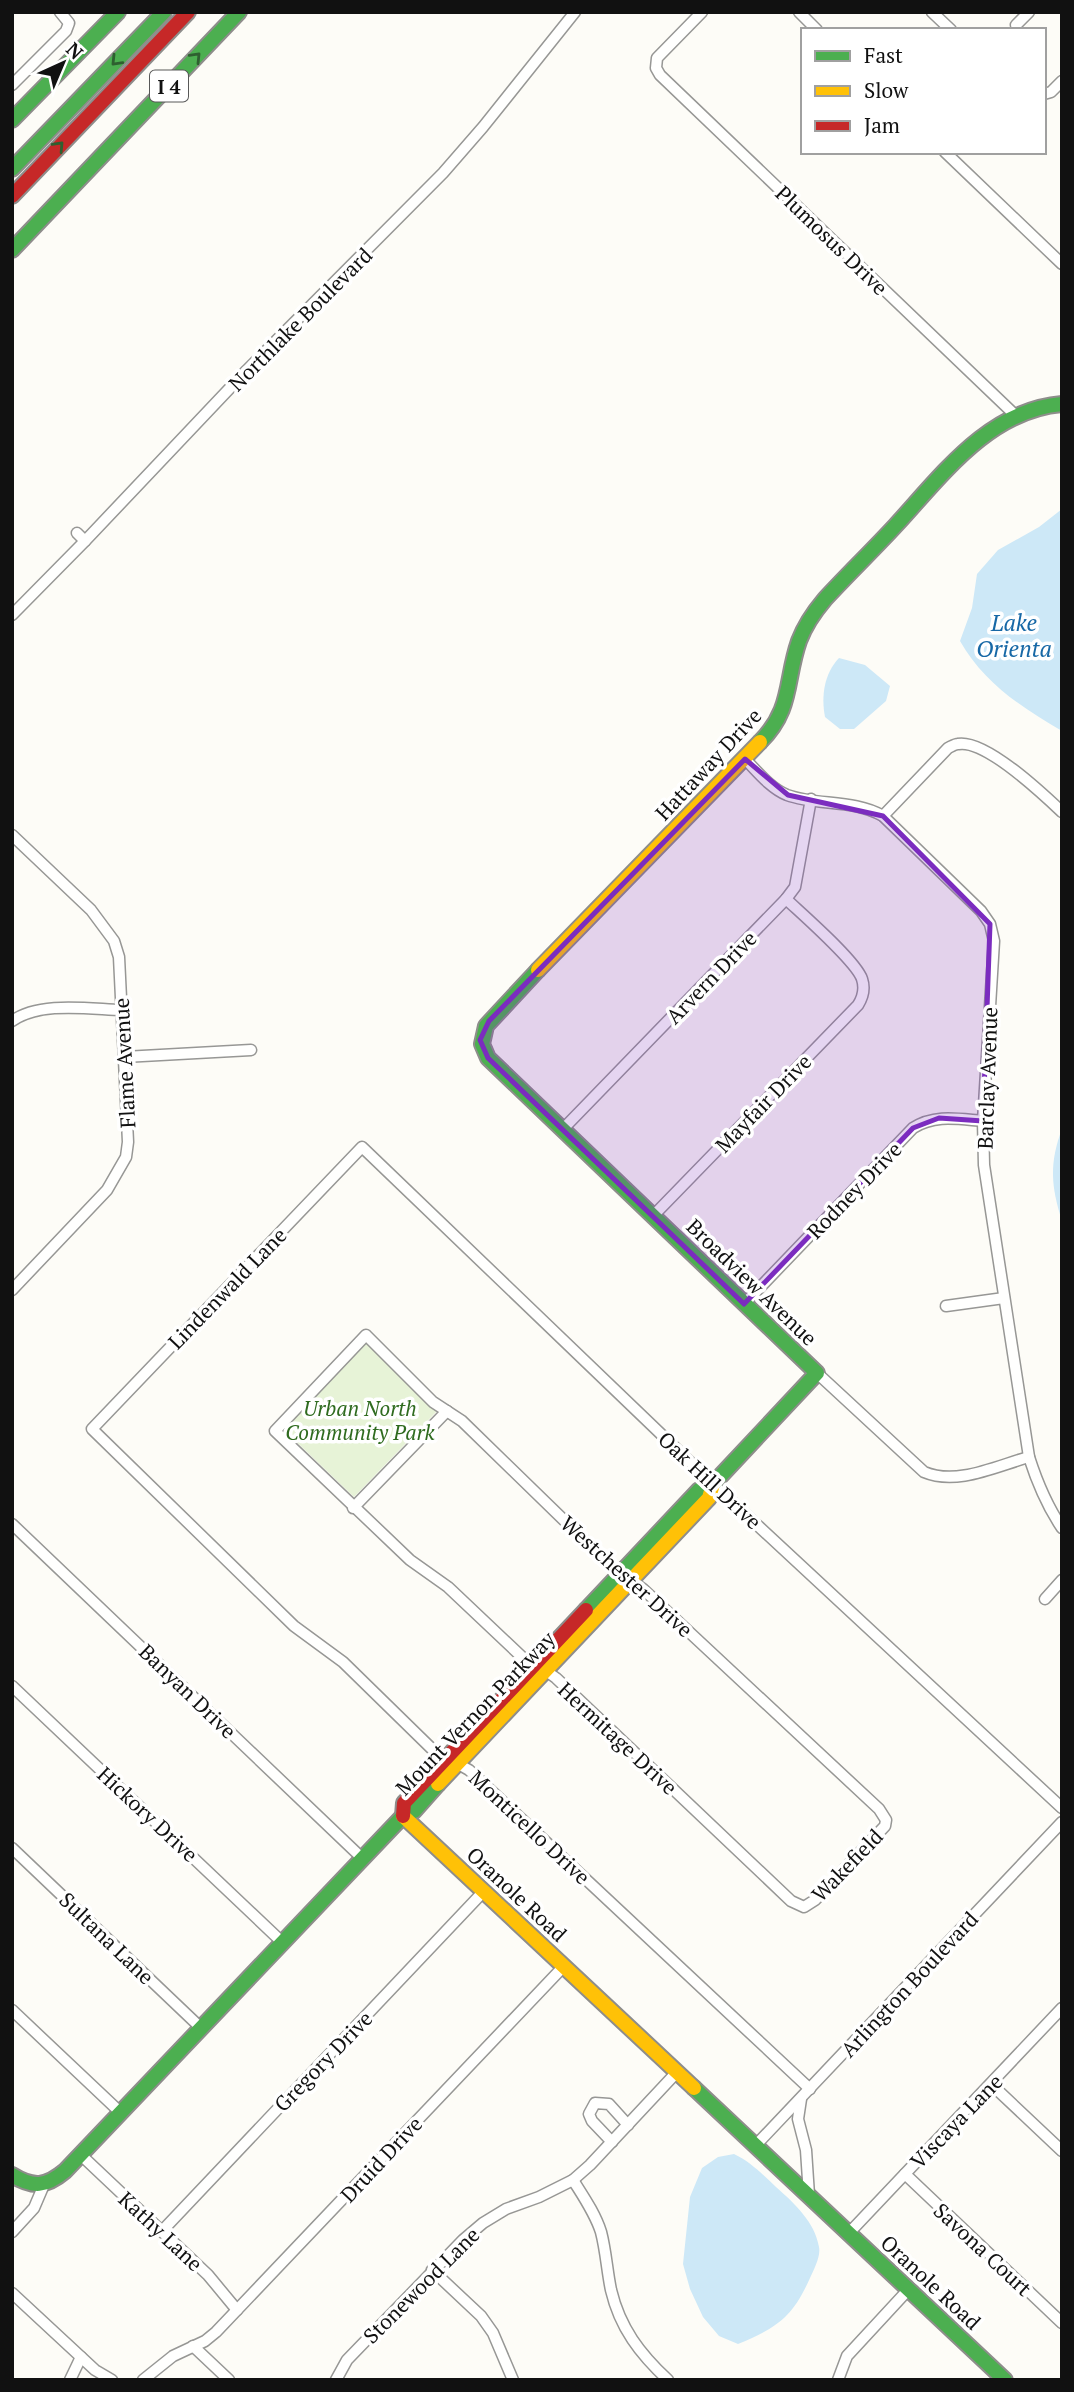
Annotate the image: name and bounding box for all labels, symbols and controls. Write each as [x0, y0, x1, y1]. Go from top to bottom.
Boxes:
north arrow [28, 28, 98, 98]
legend [801, 28, 1046, 154]
text: N [61, 36, 89, 65]
text: Fast [864, 41, 903, 69]
one-way arrow [188, 52, 201, 65]
one-way arrow [112, 53, 125, 66]
road number: I 4 [150, 71, 188, 102]
text: Slow [864, 76, 909, 104]
text: Jam [864, 111, 900, 139]
one-way arrow [51, 141, 63, 154]
street label: Plumosus Drive [770, 179, 894, 301]
street label: Northlake Boulevard [222, 241, 378, 397]
water label: Lake Orienta [976, 607, 1052, 664]
street label: Hattaway Drive [649, 702, 767, 826]
street label: Arvern Drive [659, 924, 763, 1030]
street label: Flame Avenue [107, 997, 141, 1129]
street label: Barclay Avenue [971, 1006, 1003, 1150]
street label: Mayfair Drive [709, 1048, 817, 1158]
street label: Rodney Drive [801, 1135, 907, 1245]
street label: Broadview Avenue [681, 1212, 823, 1352]
street label: Lindenwald Lane [162, 1221, 292, 1355]
park label: Urban North Community Park [285, 1394, 436, 1446]
street label: Oak Hill Drive [652, 1425, 768, 1535]
street label: Westchester Drive [555, 1509, 699, 1643]
street label: Mount Vernon Parkway [389, 1625, 561, 1801]
street label: Banyan Drive [133, 1638, 243, 1744]
street label: Hermitage Drive [552, 1675, 684, 1801]
street label: Hickory Drive [92, 1760, 204, 1868]
street label: Monticello Drive [463, 1764, 597, 1890]
street label: Wakefield [805, 1822, 889, 1908]
street label: Oranole Road [461, 1840, 573, 1948]
street label: Sultana Lane [54, 1886, 160, 1990]
street label: Arlington Boulevard [834, 1905, 984, 2063]
street label: Gregory Drive [268, 2005, 378, 2117]
street label: Viscaya Lane [904, 2068, 1008, 2174]
street label: Druid Drive [334, 2110, 428, 2208]
street label: Kathy Lane [113, 2185, 209, 2277]
street label: Savona Court [928, 2196, 1038, 2302]
street label: Stonewood Lane [357, 2221, 485, 2349]
street label: Oranole Road [875, 2228, 987, 2336]

